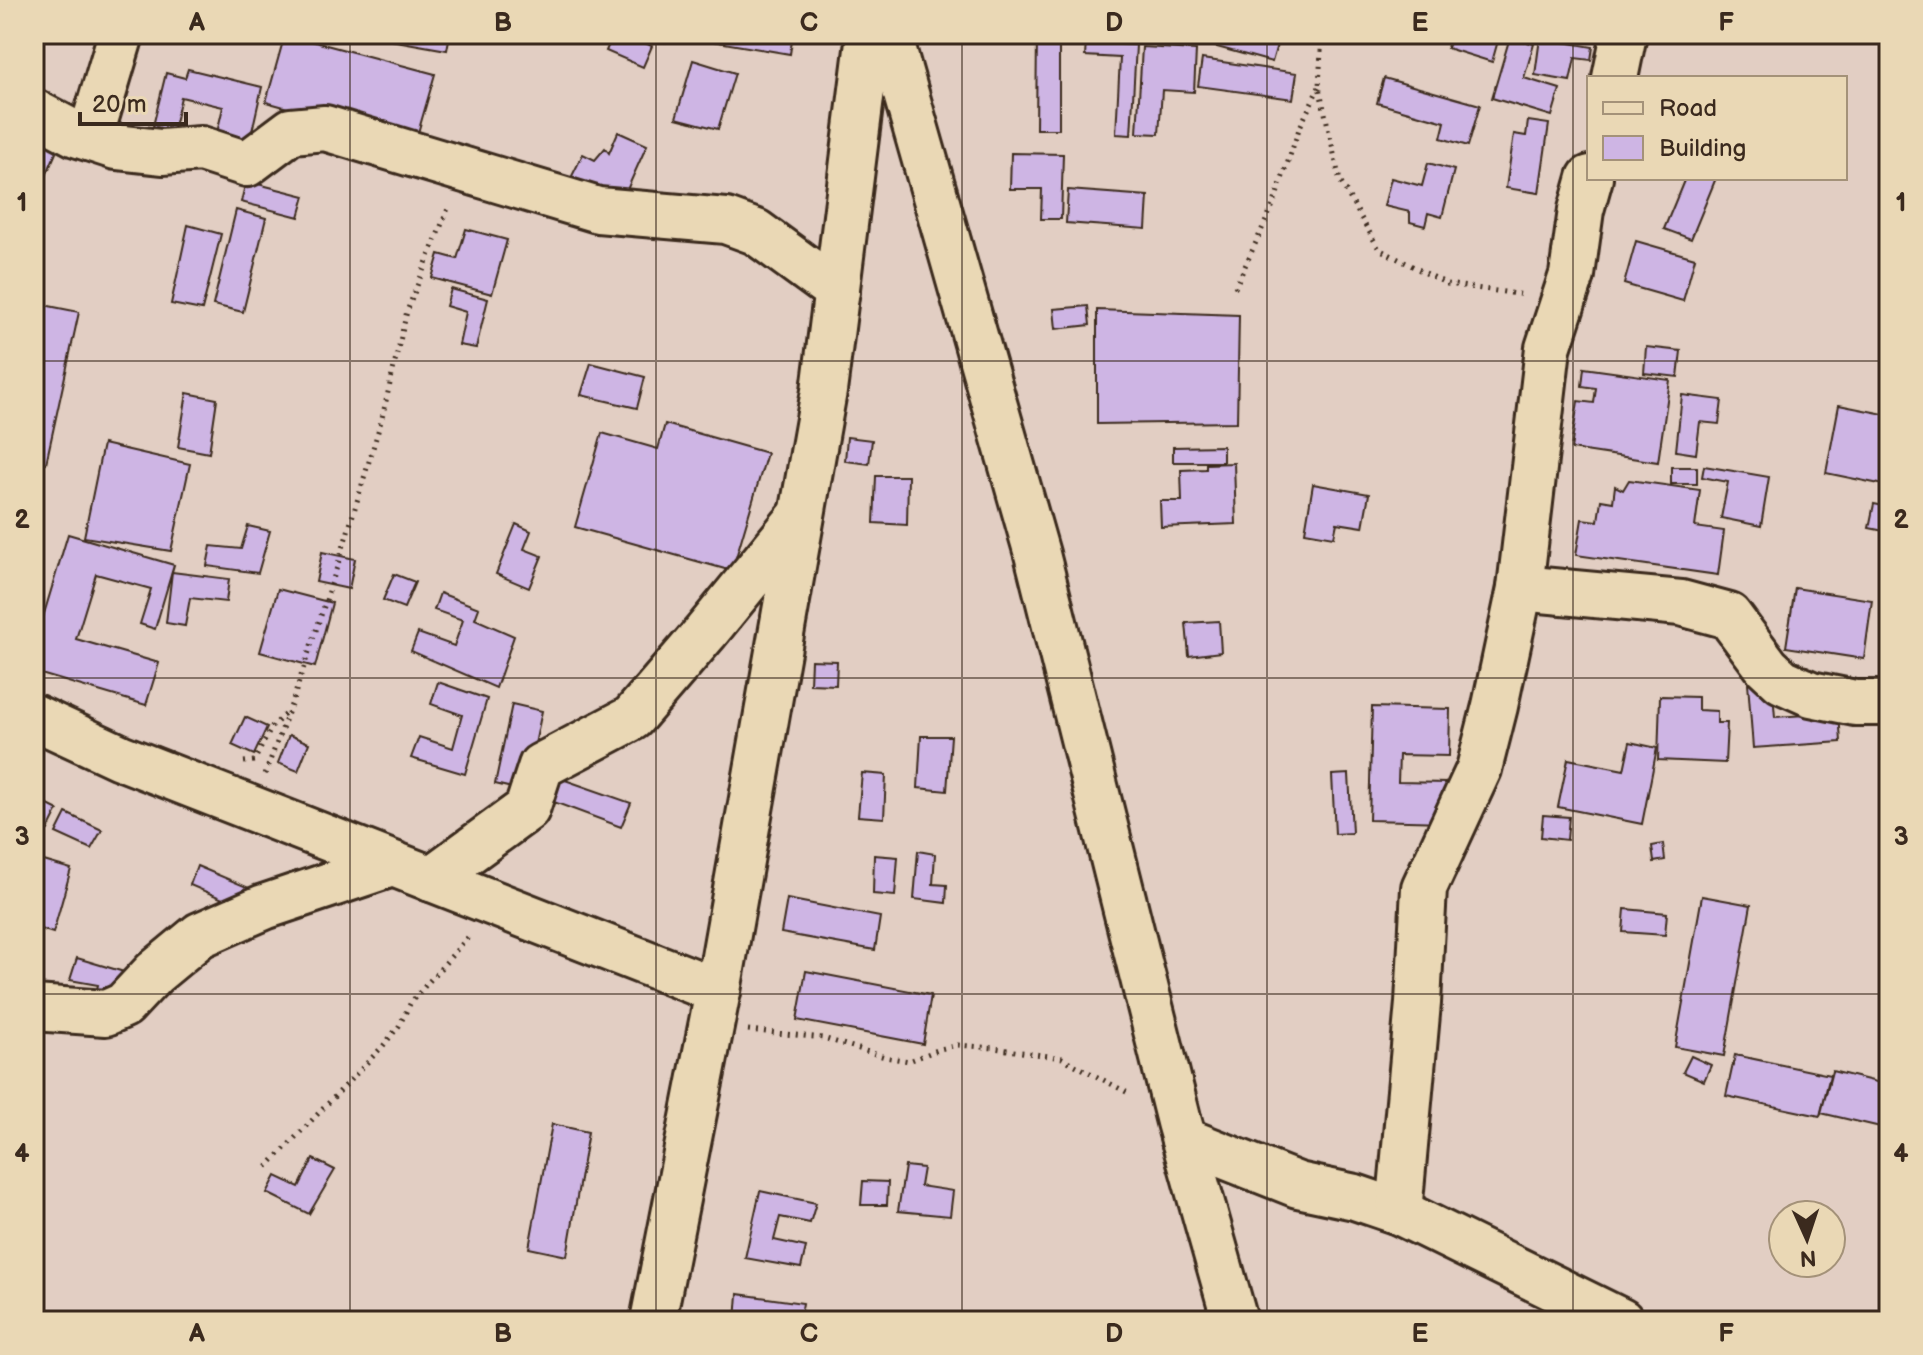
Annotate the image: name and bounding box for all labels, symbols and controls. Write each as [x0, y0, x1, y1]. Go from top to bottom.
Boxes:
text: A [188, 8, 205, 39]
text: B [494, 8, 512, 39]
text: C [800, 8, 818, 39]
text: D [1105, 8, 1123, 39]
text: E [1412, 8, 1429, 39]
text: F [1718, 8, 1734, 39]
scale bar [80, 76, 186, 126]
legend [1587, 76, 1847, 180]
text: 20 m [92, 90, 147, 119]
text: Road [1659, 94, 1717, 123]
text: Building [1659, 134, 1746, 163]
text: 1 [17, 188, 27, 219]
text: 1 [1896, 188, 1906, 219]
text: 2 [14, 505, 30, 536]
text: 2 [1893, 505, 1909, 536]
text: 3 [14, 822, 30, 853]
text: 3 [1893, 822, 1909, 853]
text: 4 [14, 1139, 30, 1170]
text: 4 [1893, 1139, 1909, 1170]
north arrow [1767, 1199, 1847, 1279]
text: N [1799, 1244, 1817, 1271]
text: A [188, 1319, 205, 1350]
text: B [494, 1319, 512, 1350]
text: C [800, 1319, 818, 1350]
text: D [1105, 1319, 1123, 1350]
text: E [1412, 1319, 1429, 1350]
text: F [1718, 1319, 1734, 1350]

